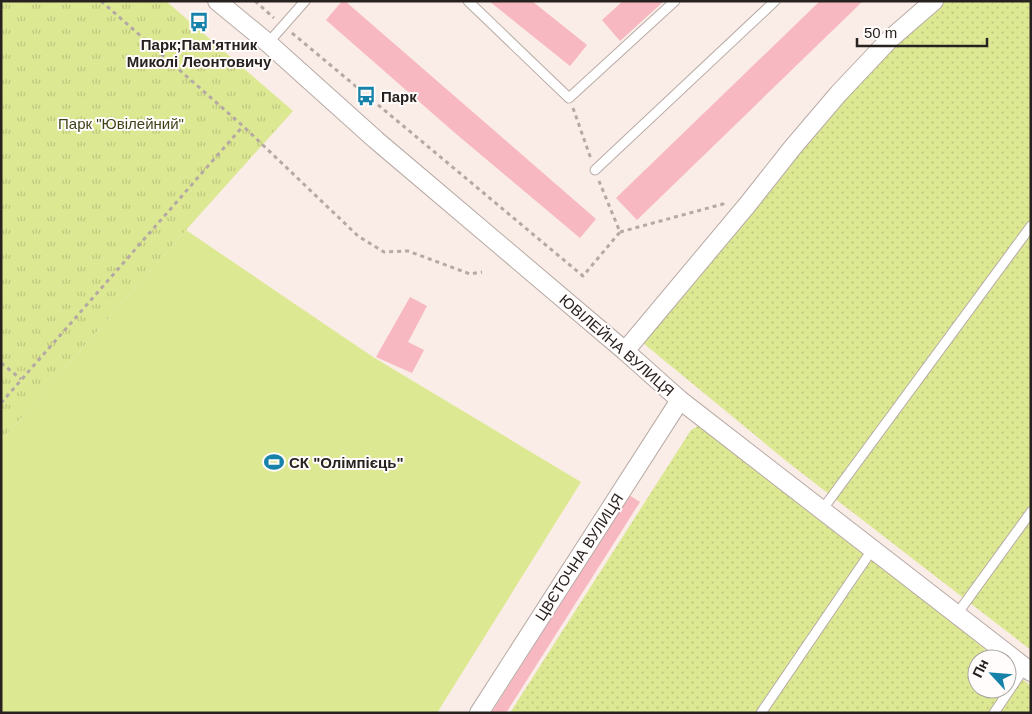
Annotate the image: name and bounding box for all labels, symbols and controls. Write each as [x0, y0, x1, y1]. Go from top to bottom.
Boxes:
bus stop icon: Парк;Пам'ятник Миколі Леонтовичу [188, 11, 210, 33]
scale bar [857, 15, 987, 47]
text: 50 m [864, 24, 897, 41]
place label: Парк;Пам'ятник Миколі Леонтовичу [127, 36, 272, 70]
bus stop icon: Парк [355, 85, 377, 107]
place label: Парк [381, 88, 417, 105]
park label: Парк "Ювілейний" [58, 115, 184, 132]
street label: ЮВІЛЕЙНА ВУЛИЦЯ [556, 291, 678, 399]
sports icon: СК "Олімпієць" [263, 451, 285, 473]
place label: СК "Олімпієць" [289, 454, 404, 471]
street label: ЦВЄТОЧНА ВУЛИЦЯ [532, 490, 626, 624]
north arrow [967, 649, 1017, 699]
text: Пн [969, 656, 992, 680]

